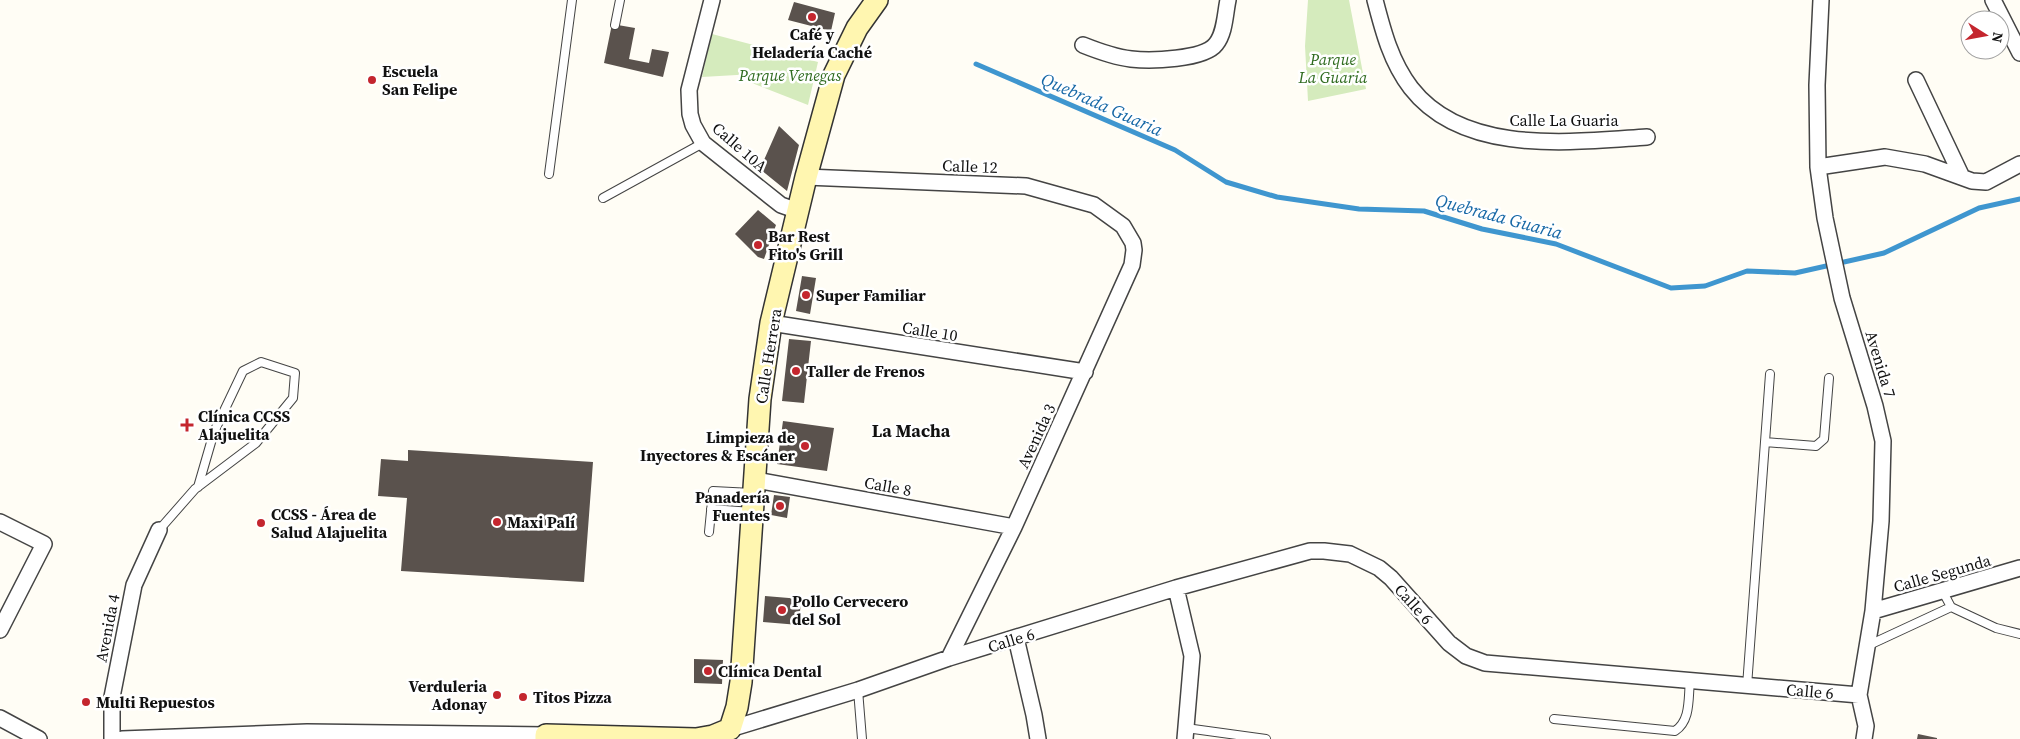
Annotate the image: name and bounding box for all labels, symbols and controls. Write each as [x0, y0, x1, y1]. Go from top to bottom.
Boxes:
north arrow [1960, 10, 2010, 60]
marker: Café y Heladería Caché [806, 11, 818, 23]
place label: Café y Heladería Caché [752, 23, 872, 63]
text: N [1987, 31, 2009, 44]
park label: Parque La Guaria [1298, 48, 1368, 88]
place label: Escuela San Felipe [382, 60, 457, 100]
park label: Parque Venegas [738, 64, 841, 86]
water label: Quebrada Guaria [1037, 66, 1167, 142]
marker: Escuela San Felipe [366, 74, 378, 86]
street label: Calle La Guaria [1509, 109, 1619, 131]
street label: Calle 10A [708, 117, 773, 177]
street label: Calle 12 [942, 154, 998, 178]
water label: Quebrada Guaria [1433, 187, 1566, 245]
place label: Bar Rest Fito's Grill [768, 225, 843, 265]
marker: Bar Rest Fito's Grill [752, 239, 764, 251]
place label: Super Familiar [816, 284, 926, 306]
marker: Super Familiar [800, 289, 812, 301]
street label: Calle Herrera [750, 306, 787, 405]
street label: Calle 10 [901, 316, 959, 346]
street label: Avenida 7 [1860, 328, 1902, 400]
place label: Taller de Frenos [806, 360, 925, 382]
marker: Taller de Frenos [790, 365, 802, 377]
street label: Avenida 3 [1011, 400, 1061, 472]
place label: Clínica CCSS Alajuelita [198, 405, 290, 445]
marker: Clínica CCSS Alajuelita [180, 418, 194, 432]
district label: La Macha [872, 418, 951, 443]
place label: Limpieza de Inyectores & Escáner [640, 426, 796, 466]
marker: Limpieza de Inyectores & Escáner [799, 440, 811, 452]
street label: Calle 8 [863, 471, 913, 501]
place label: Panadería Fuentes [695, 486, 771, 526]
marker: Panadería Fuentes [774, 500, 786, 512]
place label: CCSS - Área de Salud Alajuelita [271, 503, 388, 543]
place label: Maxi Palí [507, 511, 575, 533]
marker: Maxi Palí [491, 516, 503, 528]
marker: CCSS - Área de Salud Alajuelita [255, 517, 267, 529]
street label: Calle Segunda [1891, 548, 1994, 597]
street label: Calle 6 [1390, 579, 1438, 629]
place label: Pollo Cervecero del Sol [792, 590, 908, 630]
street label: Avenida 4 [90, 592, 124, 664]
marker: Pollo Cervecero del Sol [776, 604, 788, 616]
street label: Calle 6 [985, 623, 1037, 657]
place label: Clínica Dental [718, 660, 822, 682]
marker: Clínica Dental [702, 665, 714, 677]
place label: Verduleria Adonay [409, 675, 487, 715]
street label: Calle 6 [1785, 678, 1835, 704]
place label: Titos Pizza [533, 686, 612, 708]
marker: Verduleria Adonay [491, 689, 503, 701]
place label: Multi Repuestos [96, 691, 215, 713]
marker: Titos Pizza [517, 691, 529, 703]
marker: Multi Repuestos [80, 696, 92, 708]

